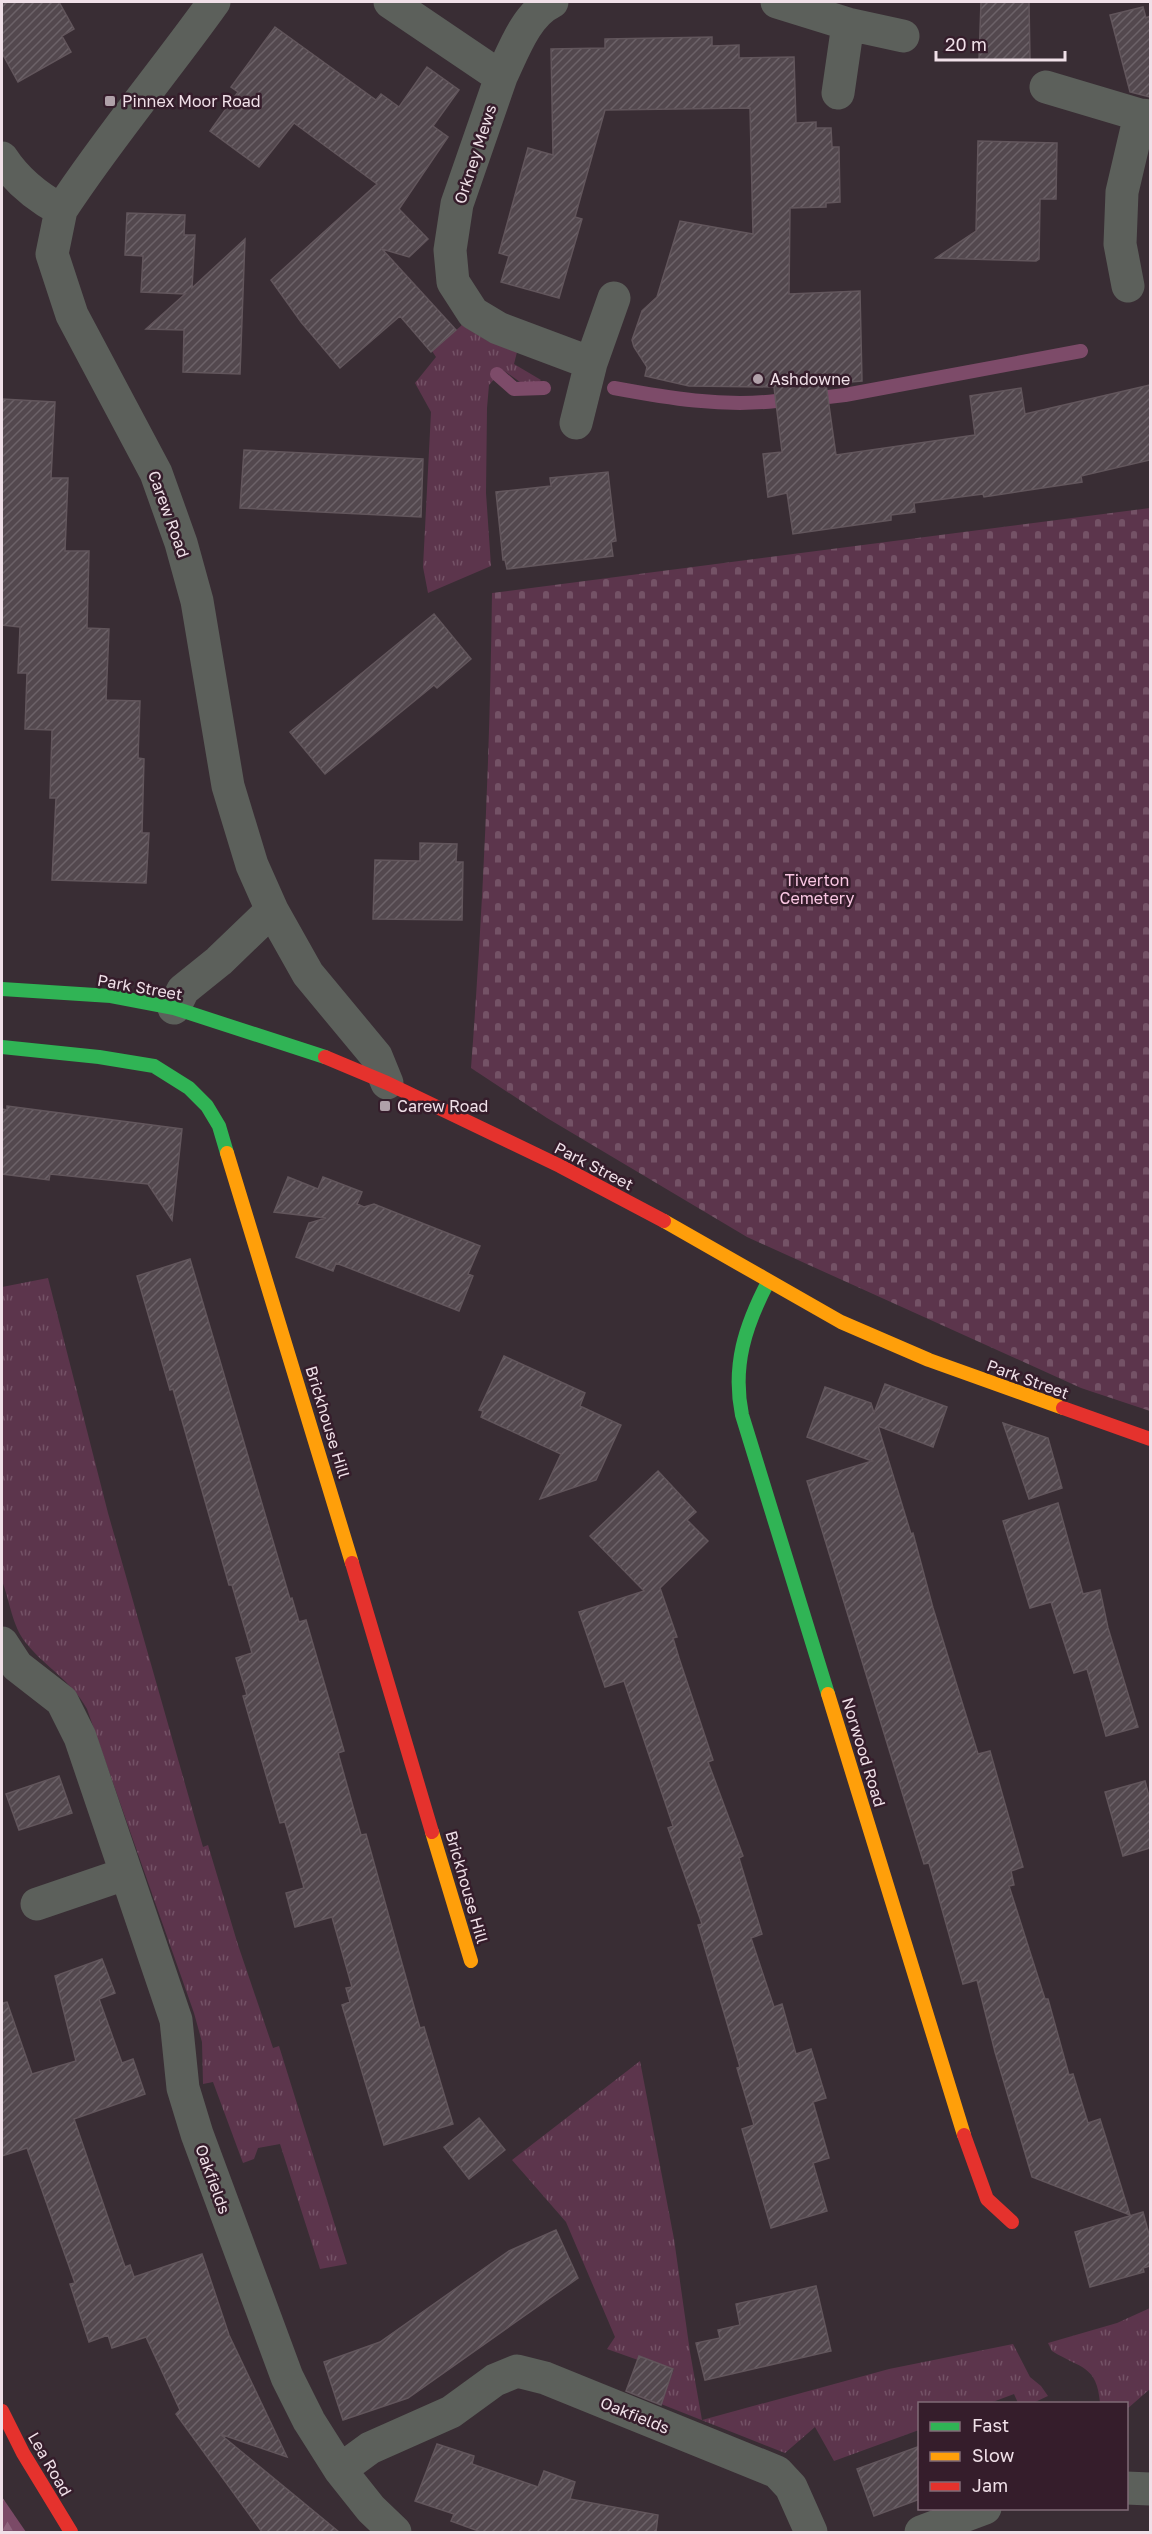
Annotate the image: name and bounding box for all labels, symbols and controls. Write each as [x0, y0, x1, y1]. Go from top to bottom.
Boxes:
scale bar [936, 24, 1065, 62]
text: 20 m [945, 33, 987, 55]
place label: Pinnex Moor Road [122, 91, 261, 111]
marker: Pinnex Moor Road [103, 94, 117, 108]
street label: Orkney Mews [450, 102, 500, 206]
place label: Ashdowne [770, 369, 850, 389]
marker: Ashdowne [751, 372, 765, 386]
street label: Carew Road [144, 468, 194, 560]
park label: Tiverton Cemetery [780, 870, 855, 908]
street label: Park Street [96, 970, 184, 1004]
place label: Carew Road [397, 1096, 488, 1116]
marker: Carew Road [378, 1099, 392, 1113]
street label: Park Street [551, 1138, 637, 1194]
street label: Park Street [984, 1355, 1072, 1403]
street label: Brickhouse Hill [301, 1363, 355, 1481]
street label: Norwood Road [838, 1695, 890, 1809]
street label: Brickhouse Hill [441, 1828, 493, 1946]
street label: Oakfields [191, 2141, 235, 2217]
street label: Oakfields [598, 2392, 672, 2438]
legend [918, 2402, 1128, 2510]
text: Fast [972, 2414, 1009, 2436]
street label: Lea Road [24, 2428, 76, 2500]
text: Slow [972, 2444, 1015, 2466]
text: Jam [972, 2474, 1008, 2496]

